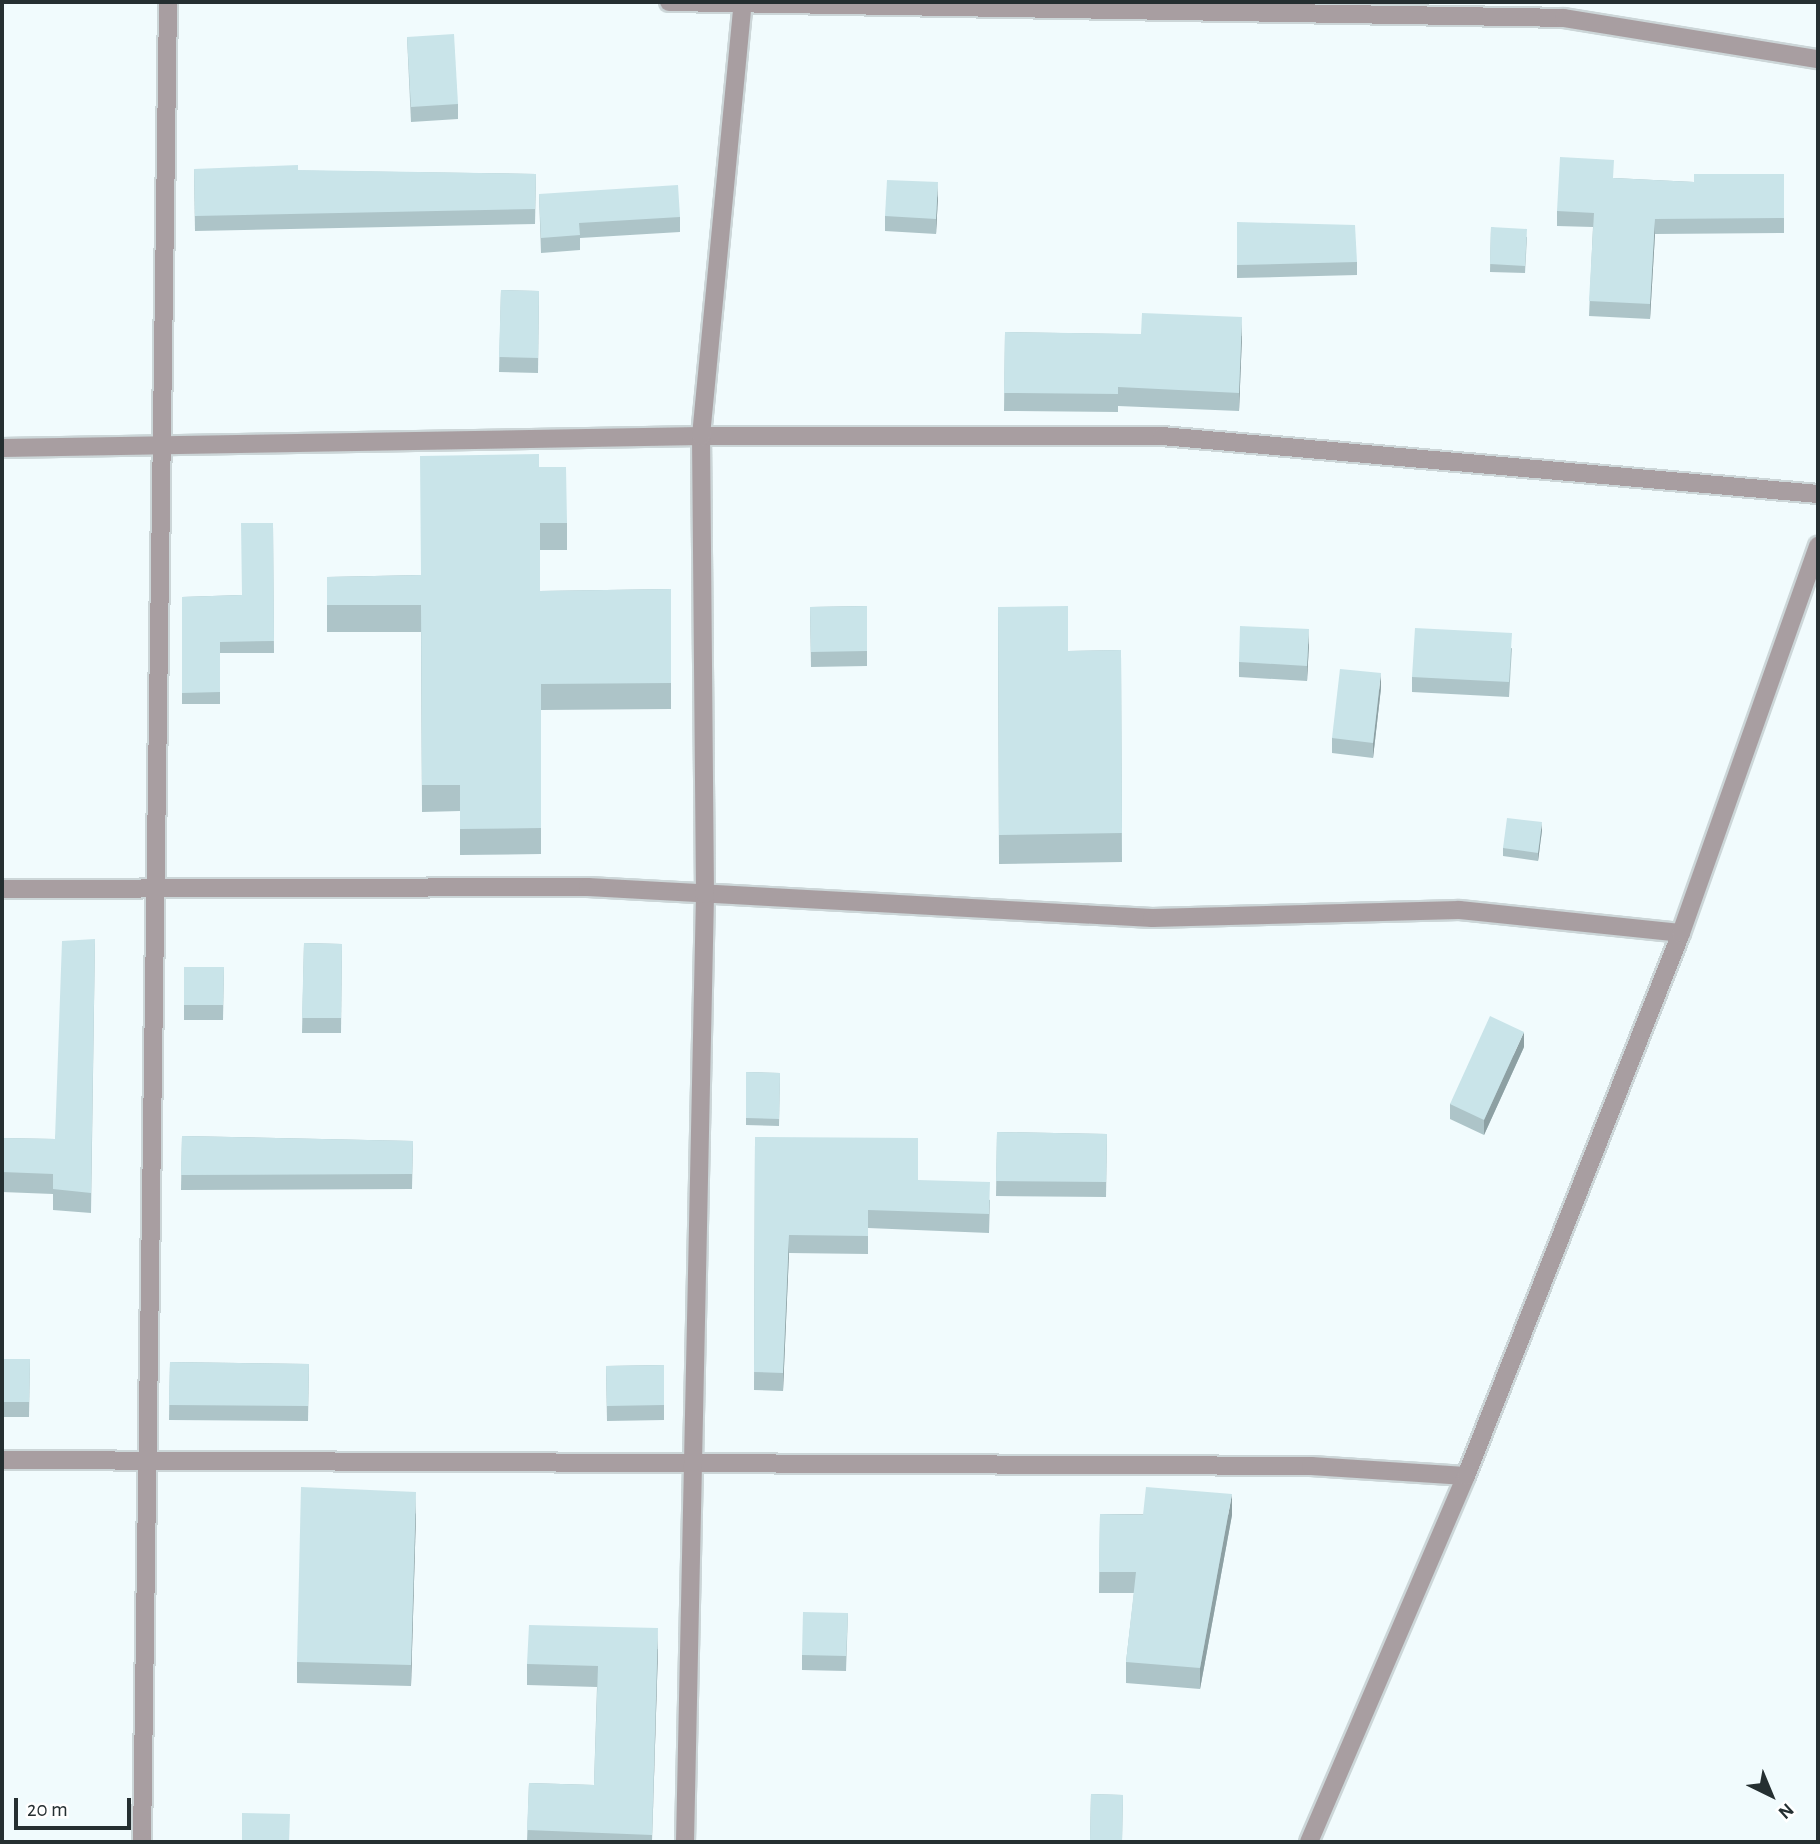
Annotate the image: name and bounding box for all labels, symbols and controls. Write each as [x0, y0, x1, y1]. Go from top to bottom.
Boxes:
north arrow [1736, 1760, 1806, 1830]
scale bar [18, 1784, 135, 1828]
text: 20 m [27, 1799, 68, 1820]
text: N [1774, 1799, 1797, 1822]

